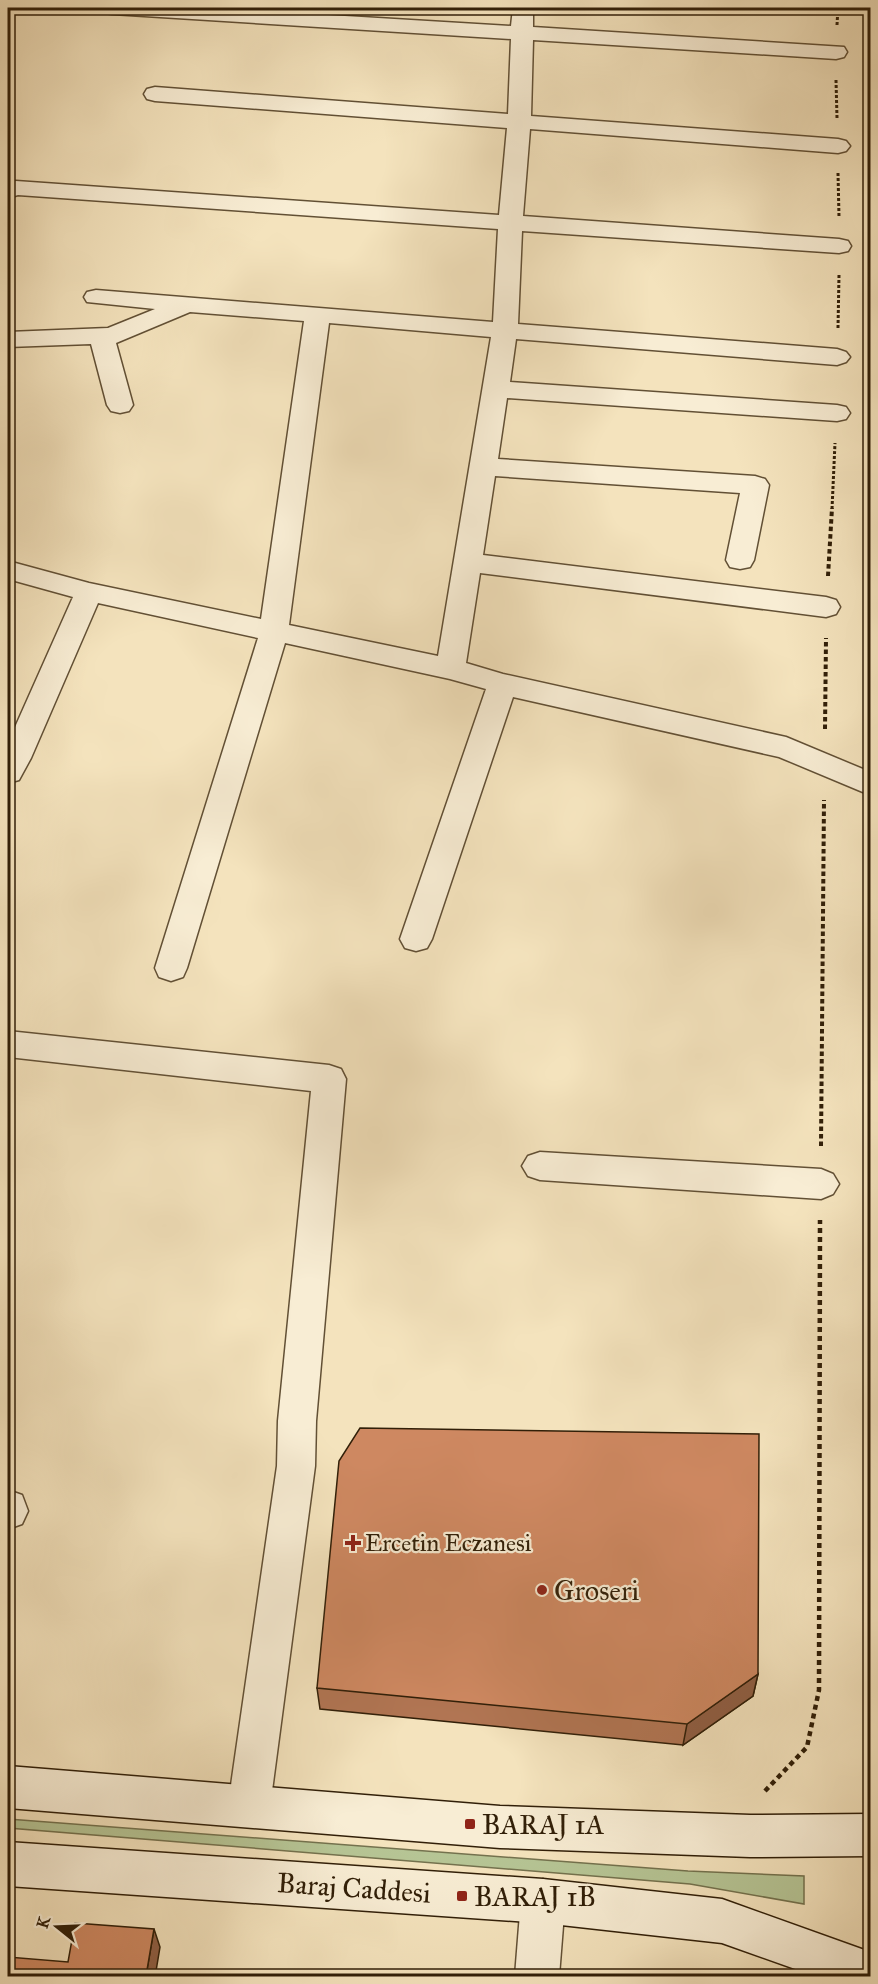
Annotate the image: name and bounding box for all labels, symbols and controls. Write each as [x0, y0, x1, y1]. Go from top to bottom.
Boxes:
place label: Ercetin Eczanesi [365, 1528, 532, 1558]
marker: Ercetin Eczanesi [346, 1536, 360, 1550]
place label: Groseri [554, 1573, 640, 1608]
marker: Groseri [535, 1583, 549, 1597]
place label: BARAJ 1A [482, 1807, 605, 1842]
marker: BARAJ 1A [463, 1817, 477, 1831]
street label: Baraj Caddesi [276, 1865, 432, 1911]
place label: BARAJ 1B [474, 1879, 596, 1914]
marker: BARAJ 1B [455, 1889, 469, 1903]
north arrow [27, 1897, 87, 1957]
text: K [32, 1914, 54, 1931]

